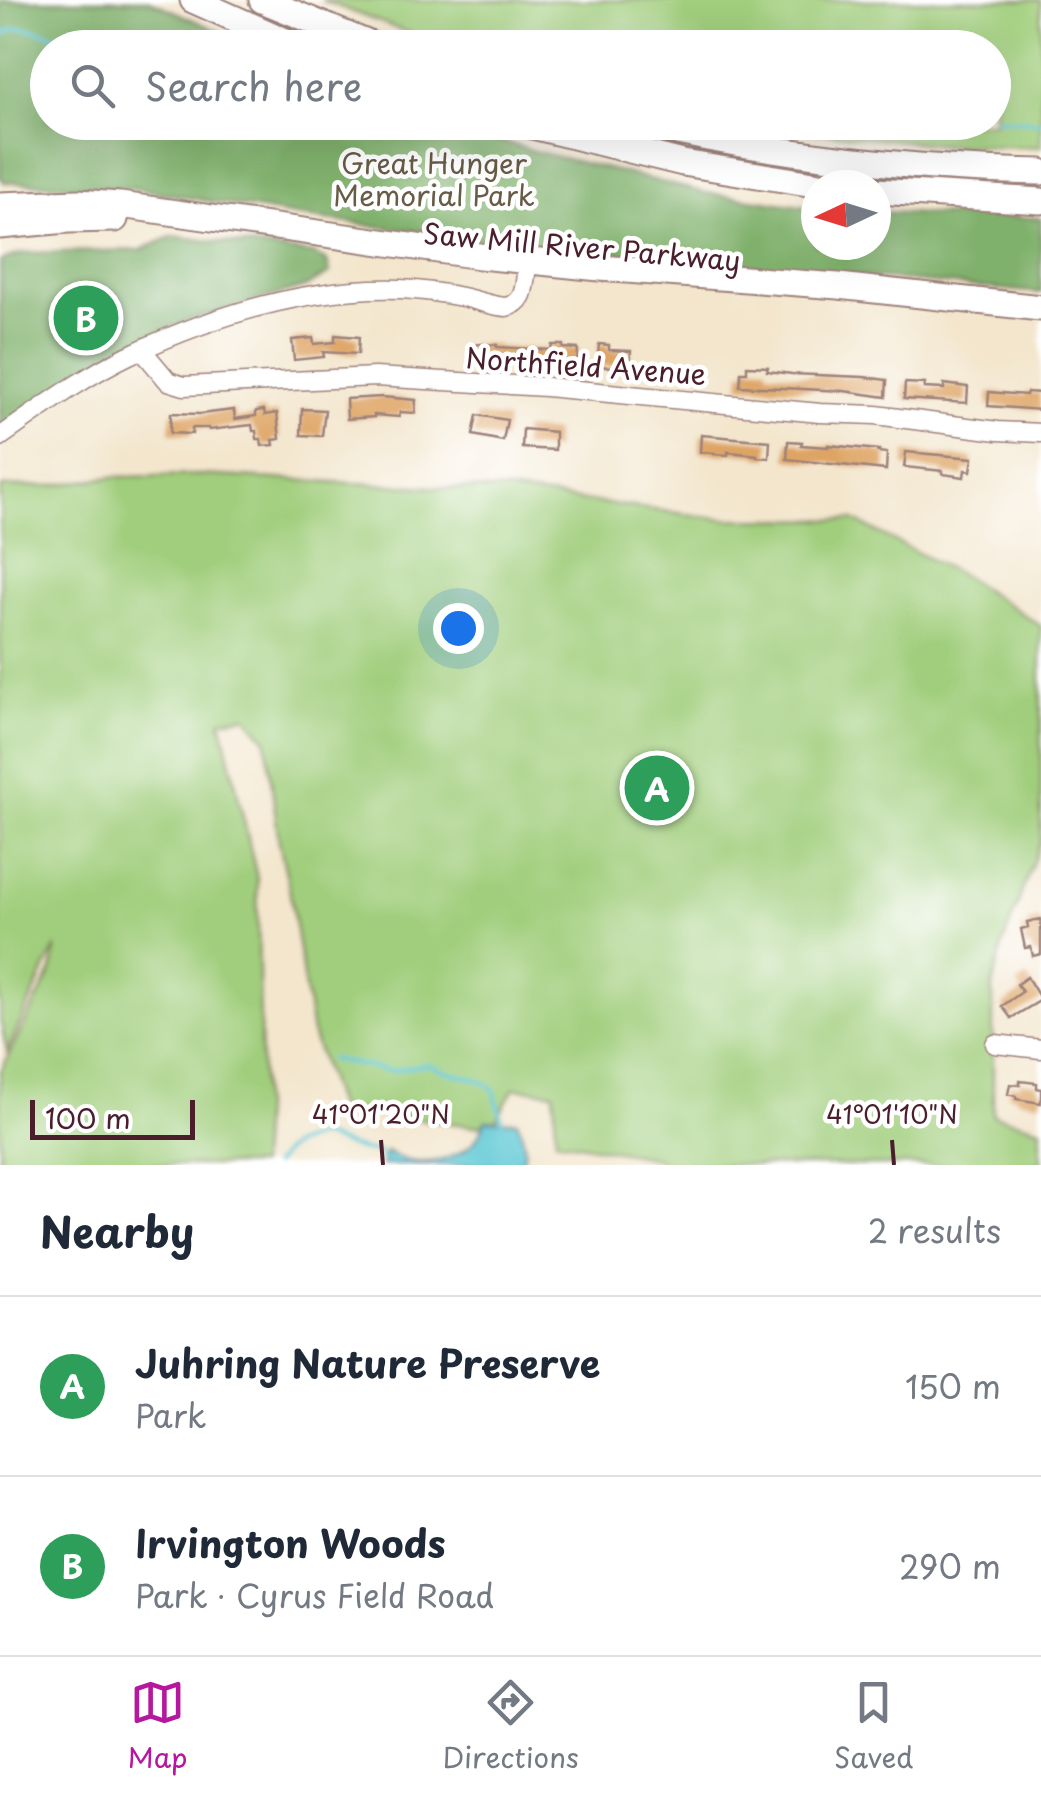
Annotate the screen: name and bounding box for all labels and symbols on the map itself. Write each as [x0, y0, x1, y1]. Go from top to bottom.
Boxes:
park label: Great Hunger Memorial Park [333, 141, 535, 216]
north arrow [801, 170, 891, 260]
street label: Saw Mill River Parkway [422, 211, 742, 281]
pin: B [54, 280, 118, 356]
street label: Northfield Avenue [464, 335, 708, 395]
your location [433, 603, 484, 654]
pin: A [624, 750, 690, 826]
scale bar [30, 1095, 195, 1140]
text: 41°01'20"N [312, 1095, 450, 1133]
text: 41°01'10"N [826, 1095, 958, 1133]

